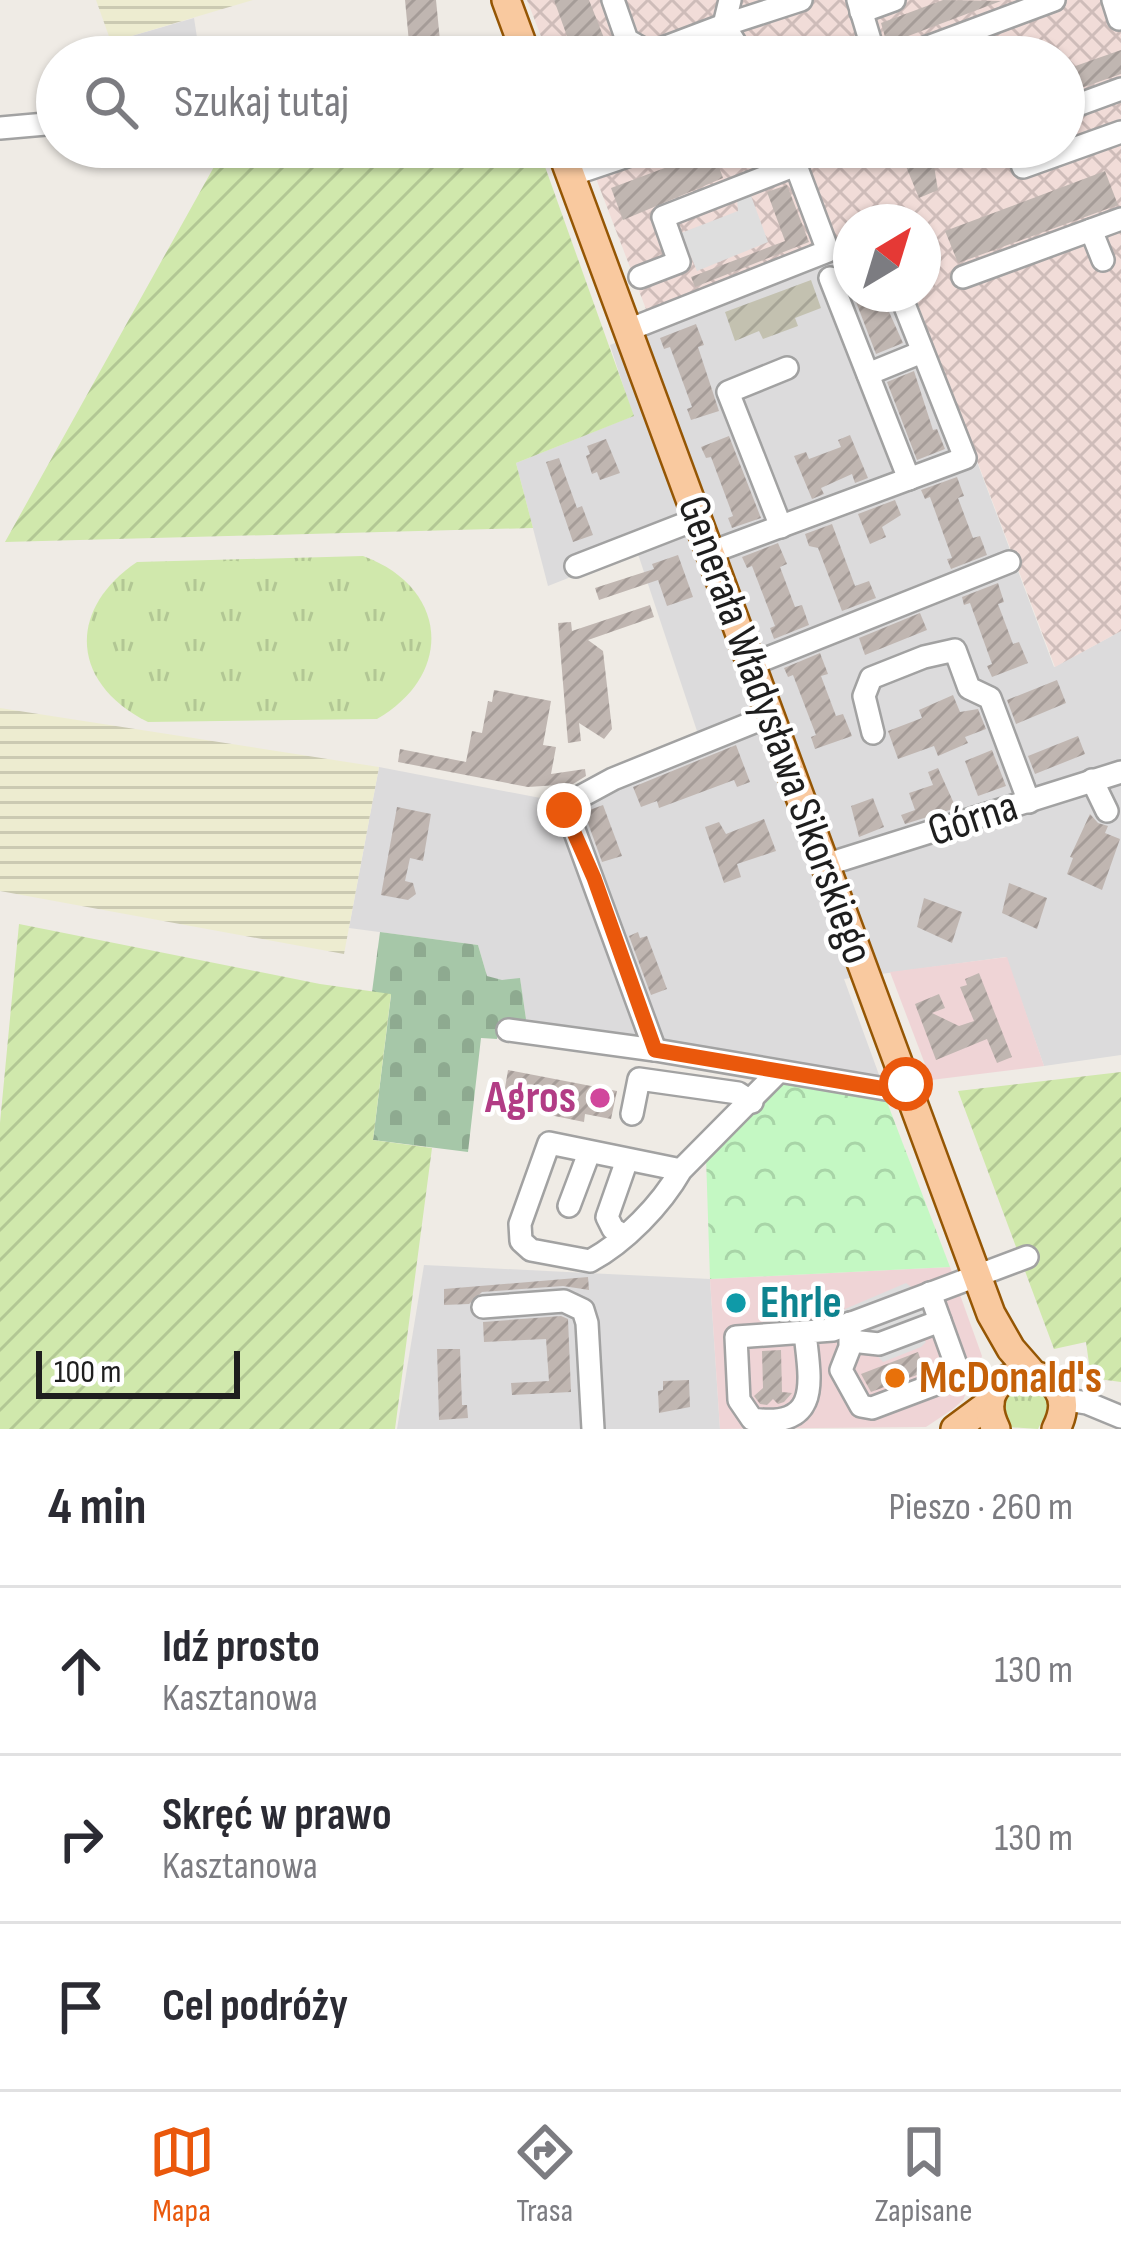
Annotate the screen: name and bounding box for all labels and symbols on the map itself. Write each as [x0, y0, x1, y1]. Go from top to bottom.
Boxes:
north arrow [833, 204, 941, 312]
street label: Generała Władysława Sikorskiego [665, 489, 885, 971]
street label: Górna [921, 779, 1025, 859]
route end [537, 783, 591, 837]
route start [879, 1057, 933, 1111]
place label: Agros [484, 1071, 576, 1126]
marker: Agros [587, 1085, 613, 1111]
place label: Ehrle [760, 1276, 842, 1331]
marker: Ehrle [723, 1290, 749, 1316]
scale bar [36, 1345, 240, 1398]
place label: McDonald's [919, 1351, 1102, 1406]
marker: McDonald's [882, 1365, 908, 1391]

